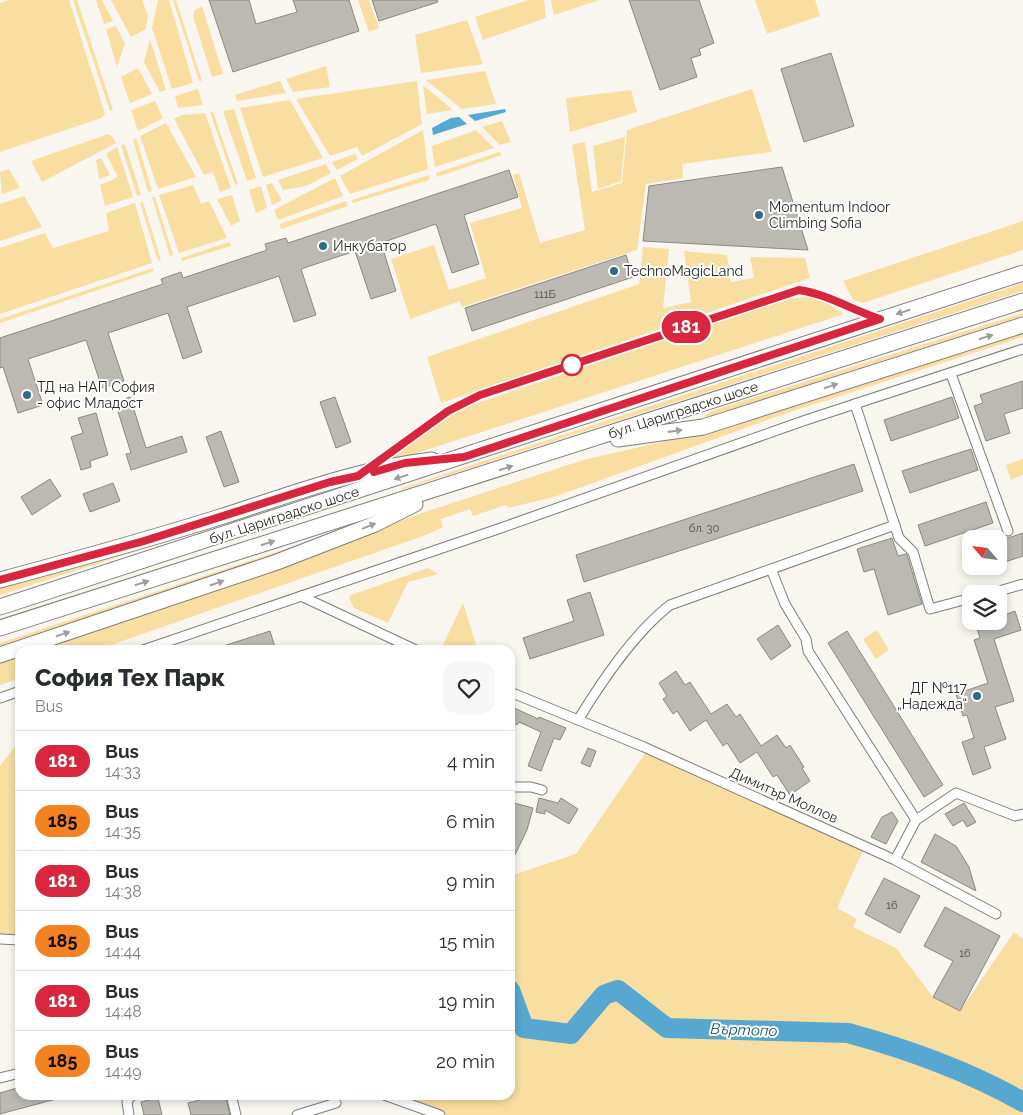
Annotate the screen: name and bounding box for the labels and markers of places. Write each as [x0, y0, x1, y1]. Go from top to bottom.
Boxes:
place label: Momentum Indoor Climbing Sofia [769, 199, 890, 231]
marker: Momentum Indoor Climbing Sofia [753, 209, 765, 221]
place label: Инкубатор [333, 238, 407, 254]
marker: Инкубатор [317, 240, 329, 252]
place label: TechnoMagicLand [624, 263, 743, 279]
marker: TechnoMagicLand [608, 265, 620, 277]
unlabelled marker [561, 354, 583, 376]
place label: ТД на НАП София - офис Младост [37, 379, 155, 411]
marker: ТД на НАП София - офис Младост [21, 389, 33, 401]
place label: ДГ №117 „Надежда“ [897, 680, 968, 712]
marker: ДГ №117 „Надежда“ [971, 690, 983, 702]

